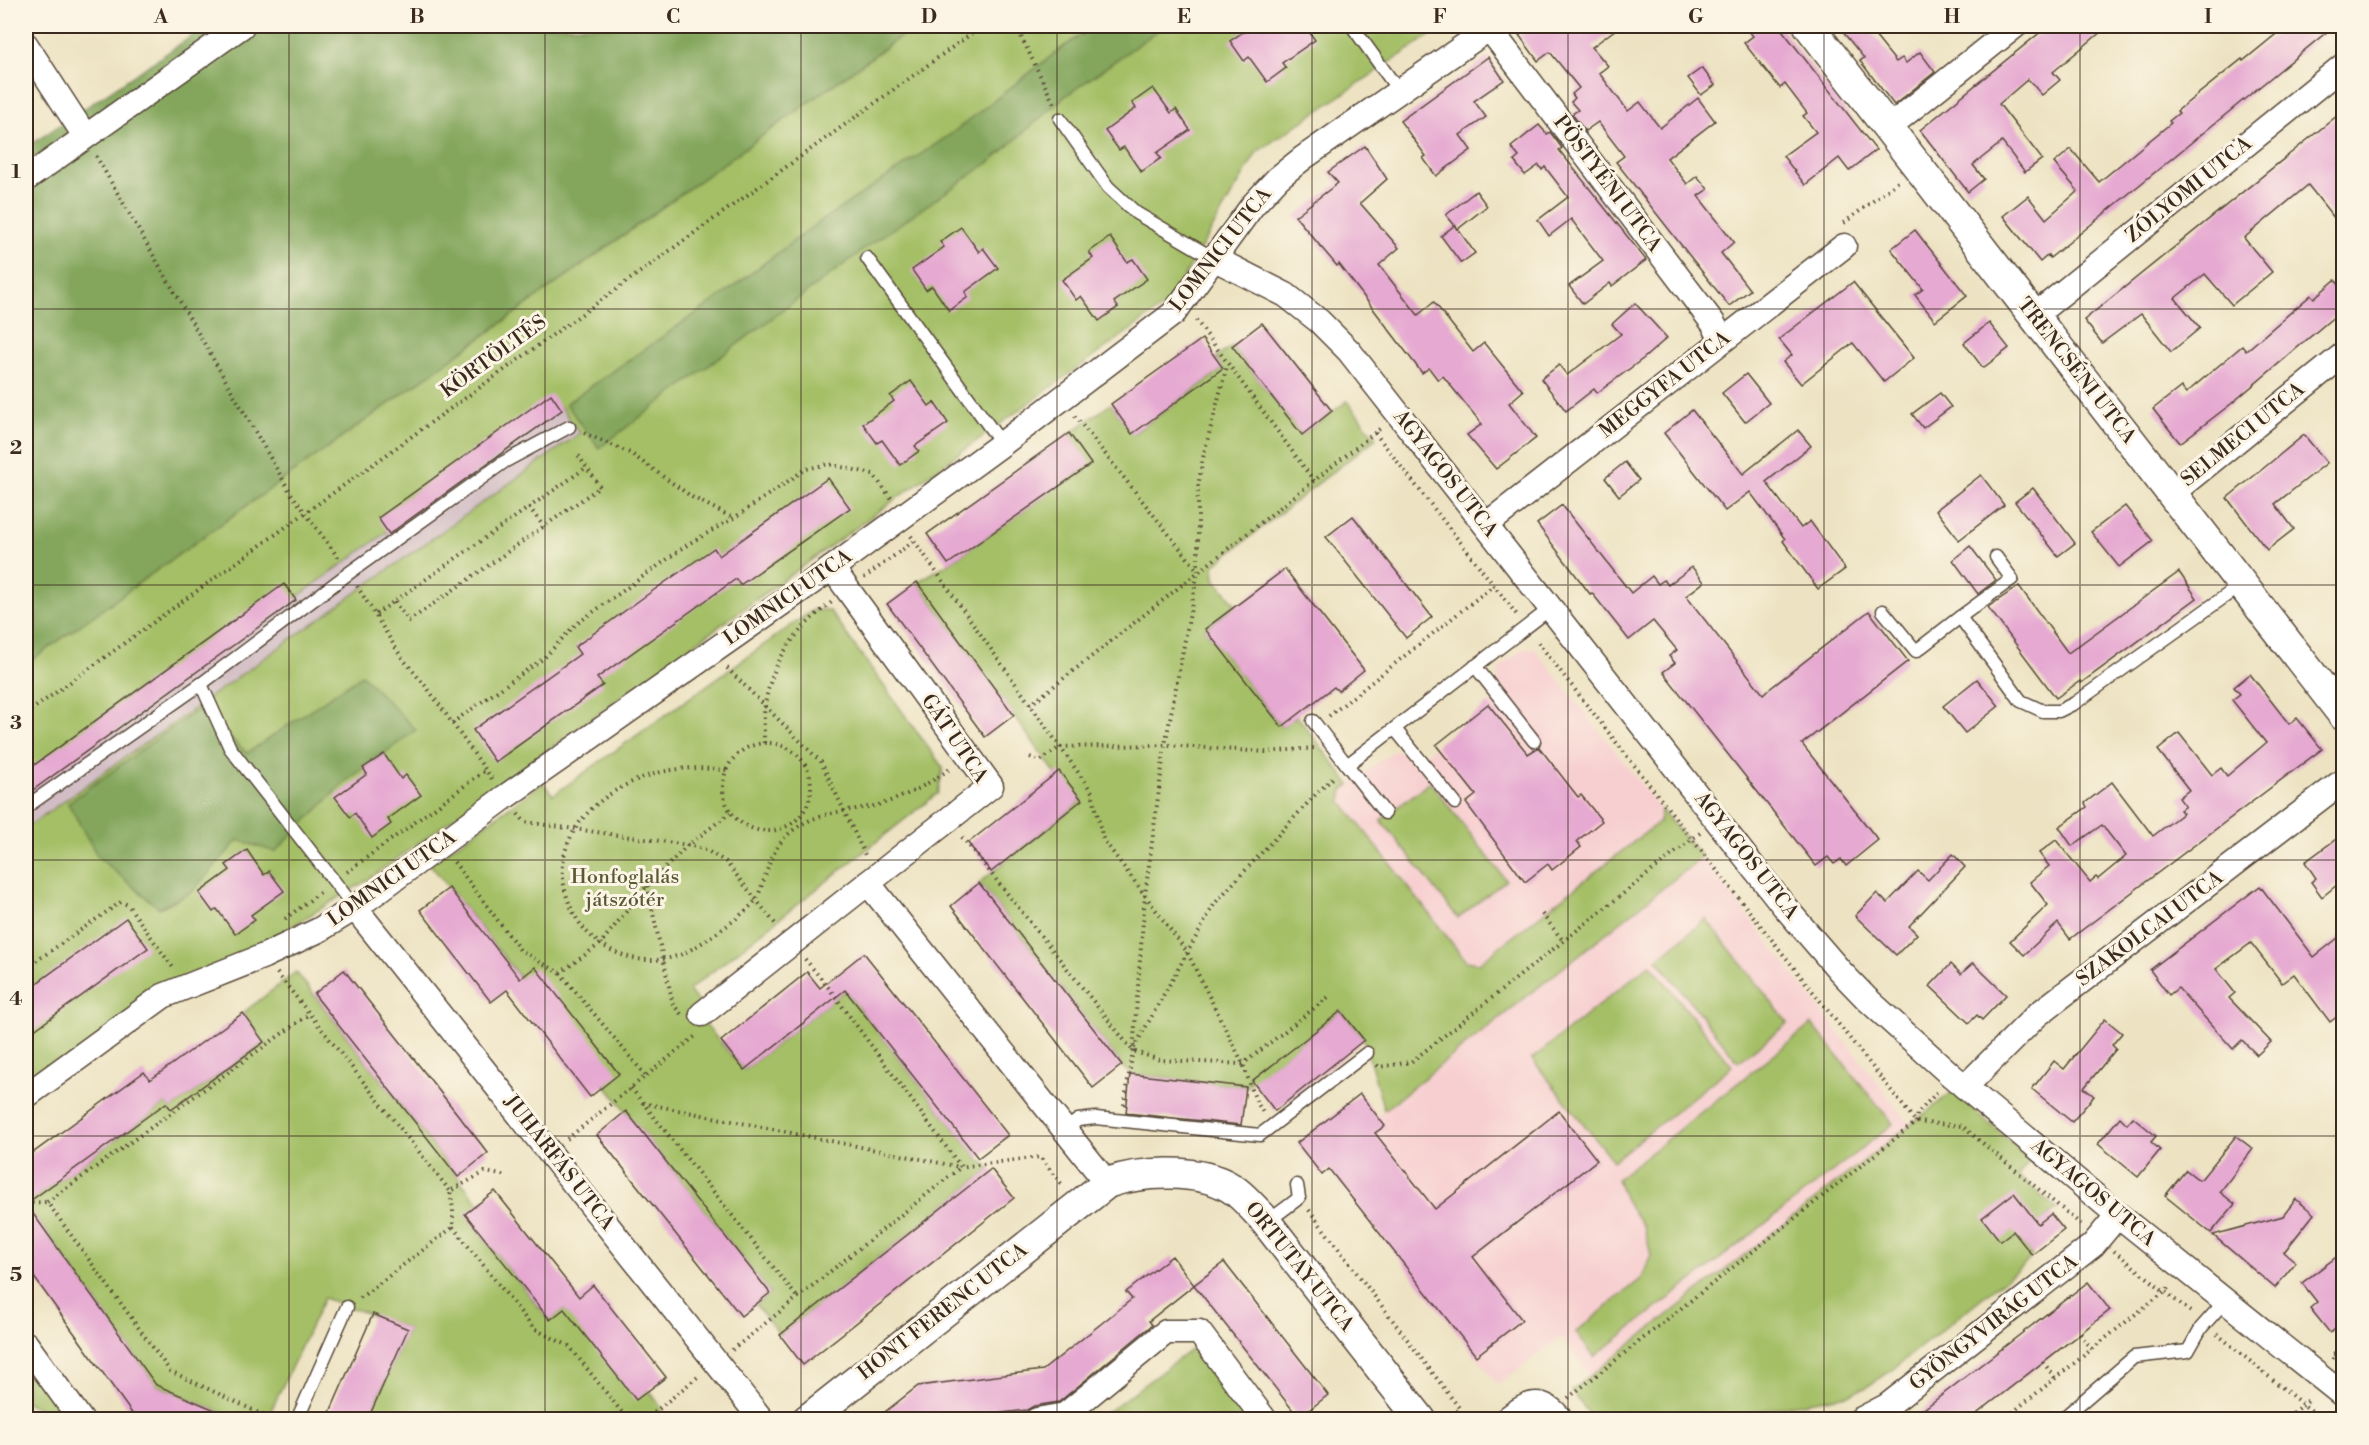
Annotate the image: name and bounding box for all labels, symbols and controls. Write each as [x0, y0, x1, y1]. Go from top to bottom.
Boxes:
text: A [153, 5, 169, 30]
text: B [409, 5, 425, 30]
text: C [666, 5, 680, 30]
text: D [921, 5, 937, 30]
text: E [1177, 5, 1191, 30]
text: F [1433, 5, 1447, 30]
text: G [1688, 5, 1704, 30]
text: H [1944, 5, 1961, 30]
text: I [2204, 5, 2212, 30]
street label: PÖSTYÉNI UTCA [1547, 110, 1668, 258]
street label: ZÓLYOMI UTCA [2120, 130, 2258, 248]
text: 1 [11, 160, 21, 185]
street label: LOMNICI UTCA [1165, 182, 1278, 317]
street label: TRENCSÉNI UTCA [2011, 292, 2142, 450]
street label: KÖRTÖLTÉS [436, 309, 552, 404]
street label: MEGGYFA UTCA [1594, 325, 1737, 444]
street label: SELMECI UTCA [2176, 377, 2311, 493]
street label: AGYAGOS UTCA [1387, 404, 1503, 544]
text: 2 [10, 436, 22, 461]
street label: LOMNICI UTCA [719, 544, 858, 652]
street label: GÁT UTCA [915, 689, 994, 789]
text: 3 [10, 711, 22, 736]
street label: AGYAGOS UTCA [1688, 786, 1804, 926]
street label: LOMNICI UTCA [323, 825, 462, 933]
park label: Honfoglalás játszótér [571, 865, 679, 913]
street label: SZAKOLCAI UTCA [2072, 865, 2229, 992]
text: 4 [9, 987, 23, 1012]
street label: JUHARFÁS UTCA [498, 1089, 621, 1237]
street label: AGYAGOS UTCA [2025, 1133, 2161, 1253]
street label: ORTUTAY UTCA [1239, 1197, 1360, 1338]
street label: HONT FERENC UTCA [853, 1237, 1034, 1386]
street label: GYÖNGYVIRÁG UTCA [1904, 1248, 2084, 1396]
text: 5 [10, 1263, 22, 1288]

